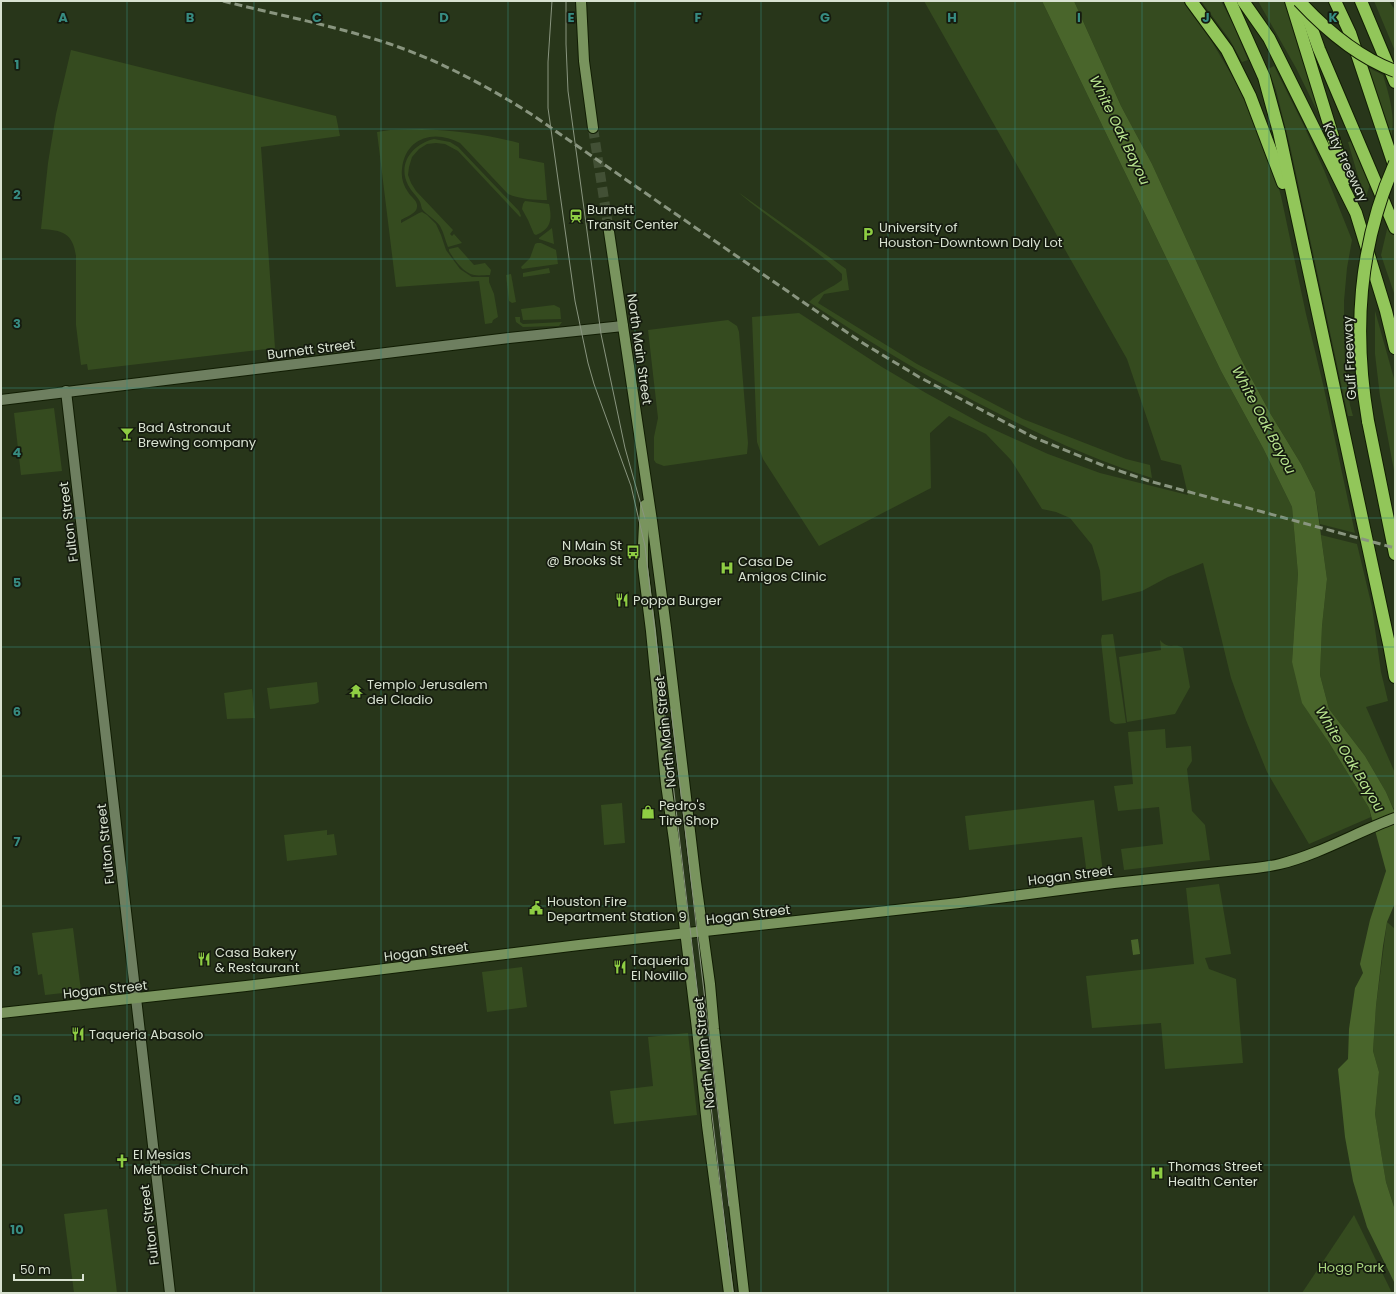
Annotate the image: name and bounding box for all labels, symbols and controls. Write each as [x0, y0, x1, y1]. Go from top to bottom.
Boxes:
text: A [58, 8, 68, 27]
text: B [186, 8, 195, 27]
text: C [312, 8, 322, 27]
text: D [439, 8, 449, 27]
text: E [567, 8, 575, 27]
text: F [694, 8, 702, 27]
text: G [820, 8, 830, 27]
text: H [947, 8, 957, 27]
text: I [1077, 8, 1081, 27]
text: J [1202, 8, 1210, 27]
text: K [1328, 8, 1338, 27]
text: 1 [15, 55, 19, 74]
water label: White Oak Bayou [1085, 72, 1155, 188]
street label: Katy Freeway [1318, 119, 1373, 206]
text: 2 [13, 185, 21, 204]
place label: Burnett Transit Center [587, 200, 678, 234]
station icon: Burnett Transit Center [568, 208, 584, 224]
place label: University of Houston-Downtown Daly Lot [879, 218, 1063, 252]
parking icon: University of Houston-Downtown Daly Lot [860, 226, 876, 242]
street label: North Main Street [622, 292, 657, 406]
text: 3 [13, 314, 21, 333]
street label: Gulf Freeway [1338, 315, 1361, 400]
street label: Burnett Street [266, 335, 356, 364]
water label: White Oak Bayou [1227, 362, 1301, 478]
place label: Bad Astronaut Brewing company [138, 418, 257, 452]
bar icon: Bad Astronaut Brewing company [119, 426, 135, 442]
text: 4 [13, 443, 22, 462]
street label: Fulton Street [54, 480, 83, 563]
place label: N Main St @ Brooks St [547, 536, 622, 570]
bus stop icon: N Main St @ Brooks St [625, 544, 641, 560]
place label: Casa De Amigos Clinic [738, 552, 827, 586]
hospital icon: Casa De Amigos Clinic [719, 560, 735, 576]
text: 5 [13, 573, 21, 592]
place label: Poppa Burger [633, 591, 722, 610]
restaurant icon: Poppa Burger [614, 592, 630, 608]
place label: Templo Jerusalem del Cladio [367, 675, 488, 709]
street label: North Main Street [650, 675, 681, 789]
temple icon: Templo Jerusalem del Cladio [348, 683, 364, 699]
text: 6 [13, 702, 21, 721]
water label: White Oak Bayou [1311, 703, 1389, 815]
place label: Pedro's Tire Shop [659, 796, 719, 830]
street label: Fulton Street [92, 802, 119, 885]
shop icon: Pedro's Tire Shop [640, 804, 656, 820]
text: 7 [14, 832, 21, 851]
street label: Hogan Street [1027, 861, 1114, 890]
place label: Houston Fire Department Station 9 [547, 892, 687, 926]
public building icon: Houston Fire Department Station 9 [528, 900, 544, 916]
street label: Hogan Street [705, 900, 792, 929]
street label: Hogan Street [383, 937, 470, 966]
place label: Casa Bakery & Restaurant [215, 943, 300, 977]
restaurant icon: Casa Bakery & Restaurant [196, 951, 212, 967]
place label: Taqueria El Novillo [631, 951, 689, 985]
restaurant icon: Taqueria El Novillo [612, 959, 628, 975]
text: 8 [13, 961, 21, 980]
street label: Hogan Street [62, 976, 148, 1003]
street label: North Main Street [689, 996, 720, 1110]
place label: Taqueria Abasolo [89, 1025, 203, 1044]
restaurant icon: Taqueria Abasolo [70, 1026, 86, 1042]
text: 9 [13, 1090, 21, 1109]
place label: El Mesias Methodist Church [133, 1145, 248, 1179]
church icon: El Mesias Methodist Church [114, 1153, 130, 1169]
place label: Thomas Street Health Center [1168, 1157, 1262, 1191]
hospital icon: Thomas Street Health Center [1149, 1165, 1165, 1181]
street label: Fulton Street [135, 1183, 164, 1266]
text: 10 [10, 1220, 24, 1239]
scale bar [14, 1256, 83, 1282]
park label: Hogg Park [1318, 1258, 1384, 1277]
text: 50 m [20, 1261, 51, 1278]

